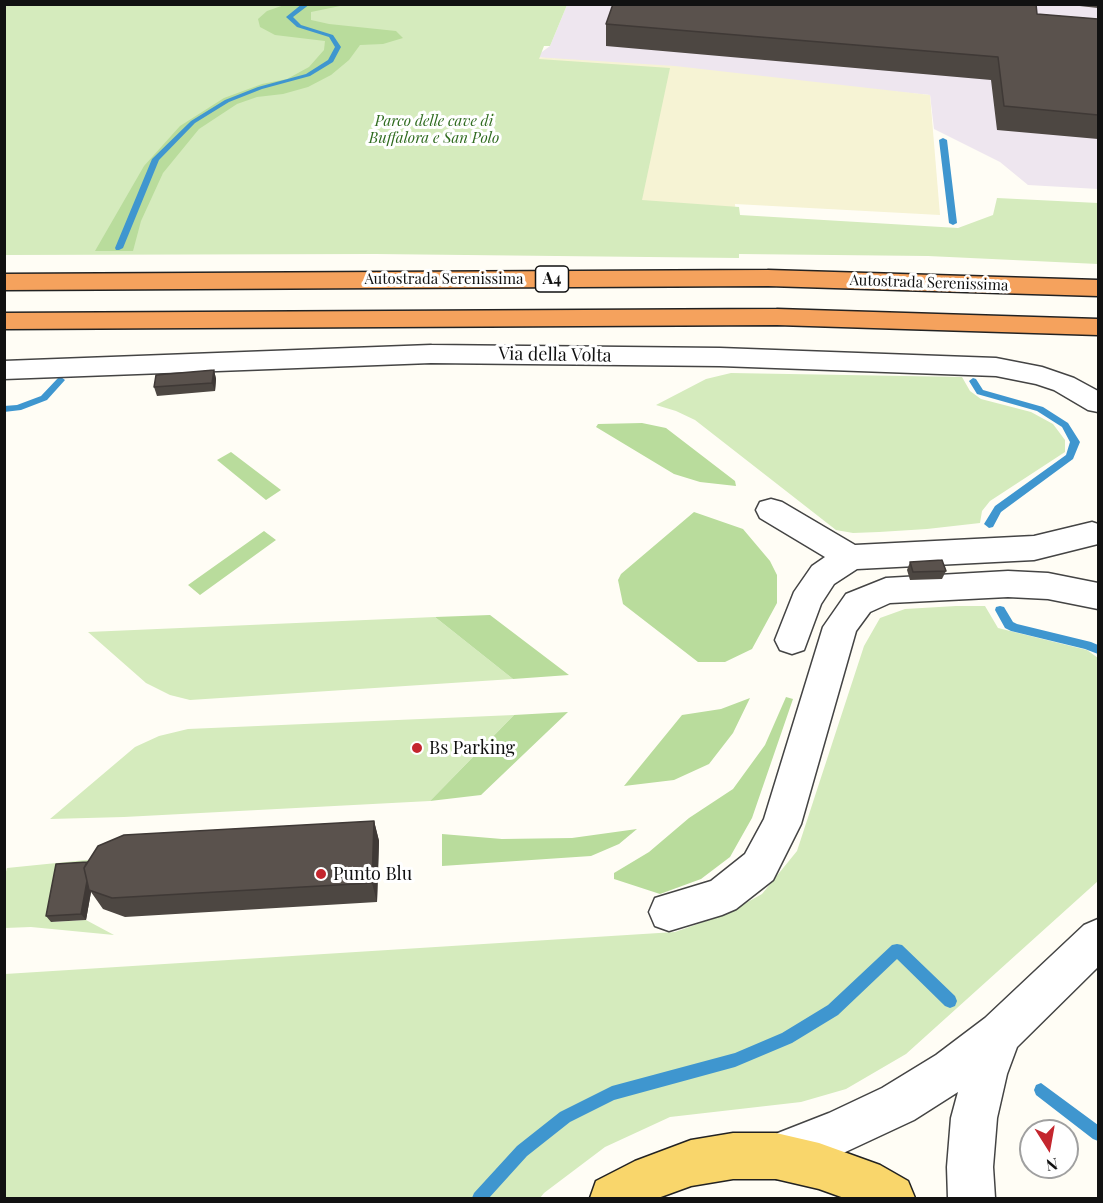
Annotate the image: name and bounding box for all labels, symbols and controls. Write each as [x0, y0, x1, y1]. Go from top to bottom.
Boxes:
park label: Parco delle cave di Buffalora e San Polo [369, 112, 499, 147]
road number: A4 [536, 266, 568, 292]
street label: Autostrada Serenissima [365, 270, 523, 288]
street label: Autostrada Serenissima [849, 271, 1009, 295]
street label: Via della Volta [498, 343, 612, 367]
place label: Bs Parking [429, 737, 515, 759]
marker: Bs Parking [410, 741, 424, 755]
place label: Punto Blu [333, 863, 412, 885]
marker: Punto Blu [314, 867, 328, 881]
north arrow [1019, 1119, 1079, 1179]
text: N [1044, 1154, 1060, 1177]

